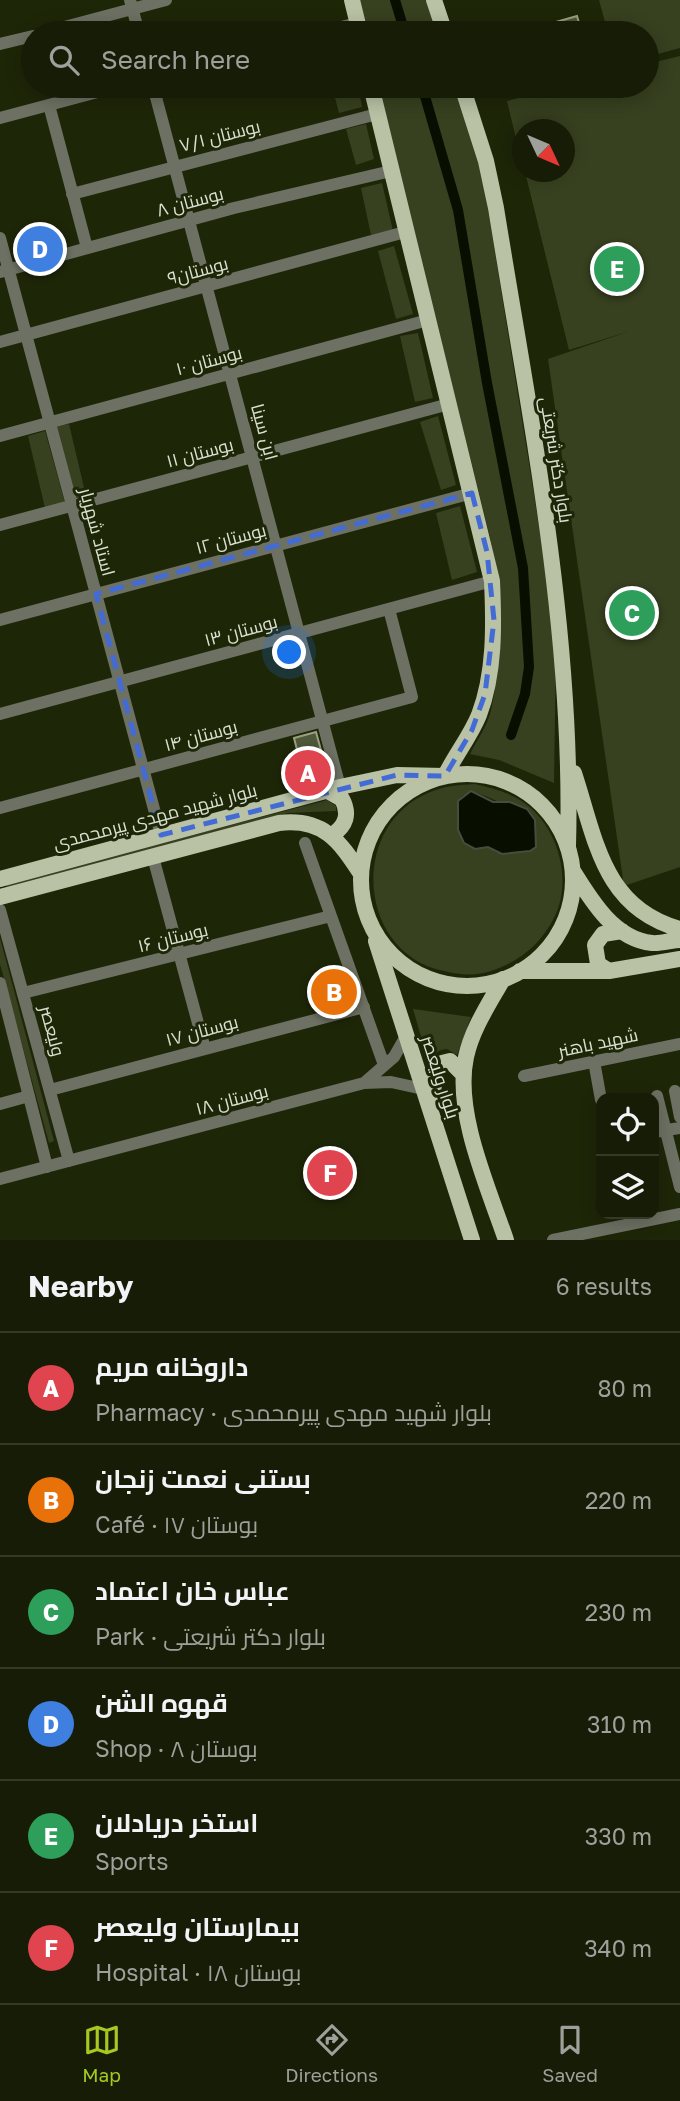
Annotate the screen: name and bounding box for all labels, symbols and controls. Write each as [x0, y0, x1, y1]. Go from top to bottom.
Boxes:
search box [21, 21, 659, 98]
icon: search [45, 41, 83, 79]
text: Search here [101, 44, 250, 75]
street label: بوستان ۷/۱ [177, 114, 263, 157]
north arrow [512, 119, 575, 182]
street label: بوستان ۸ [154, 182, 226, 221]
pin: D [17, 223, 63, 275]
pin: E [594, 243, 640, 295]
street label: بوستان۹ [165, 251, 231, 290]
street label: بوستان ۱۰ [173, 341, 244, 380]
street label: بلوار دکتر شریعتی [535, 395, 578, 525]
street label: ابن سینا [246, 401, 283, 463]
street label: بوستان ۱۱ [164, 433, 236, 472]
street label: استاد شهریار [74, 484, 120, 579]
street label: بوستان ۱۲ [193, 518, 269, 559]
pin: C [609, 587, 655, 639]
street label: بوستان ۱۳ [202, 610, 280, 651]
your location [272, 635, 306, 669]
street label: بوستان ۱۴ [162, 715, 240, 756]
pin: A [285, 747, 331, 799]
street label: بلوار شهید مهدی پیرمحمدی [50, 778, 260, 856]
street label: بوستان ۱۶ [135, 918, 210, 957]
pin: B [311, 966, 357, 1018]
street label: ولیعصر [34, 1002, 70, 1059]
street label: بوستان ۱۷ [163, 1010, 241, 1051]
street label: شهید باهنر [555, 1023, 640, 1062]
street label: بلوار ولیعصر [416, 1031, 465, 1122]
street label: بوستان ۱۸ [193, 1079, 271, 1120]
map controls [596, 1093, 659, 1219]
button: locate [596, 1093, 659, 1156]
pin: F [307, 1147, 353, 1199]
button: layers [596, 1156, 659, 1219]
text: Nearby [28, 1268, 133, 1304]
text: 6 results [556, 1272, 652, 1300]
text: داروخانه مریم [95, 1351, 248, 1382]
text: A [43, 1374, 59, 1402]
text: 80 m [598, 1374, 652, 1402]
text: Pharmacy · بلوار شهید مهدی پیرمحمدی [95, 1398, 492, 1426]
text: بستنی نعمت زنجان [95, 1463, 311, 1494]
text: B [43, 1486, 59, 1514]
text: 220 m [585, 1486, 652, 1514]
text: Café · بوستان ۱۷ [95, 1510, 258, 1538]
text: عباس خان اعتماد [95, 1575, 290, 1606]
text: C [43, 1598, 59, 1626]
text: 230 m [585, 1598, 652, 1626]
text: Park · بلوار دکتر شریعتی [95, 1622, 326, 1650]
text: قهوه الشن [95, 1687, 228, 1718]
text: D [43, 1710, 59, 1738]
text: 310 m [587, 1710, 652, 1738]
text: Shop · بوستان ۸ [95, 1734, 258, 1762]
text: استخر دریادلان [95, 1807, 258, 1838]
text: E [44, 1822, 58, 1850]
text: 330 m [585, 1822, 652, 1850]
text: Sports [95, 1847, 169, 1875]
text: بیمارستان ولیعصر [95, 1911, 300, 1942]
text: F [44, 1934, 58, 1962]
text: 340 m [584, 1934, 652, 1962]
text: Hospital · بوستان ۱۸ [95, 1958, 301, 1986]
tab: Map [82, 2021, 121, 2086]
tab: Directions [285, 2021, 378, 2086]
tab: Saved [542, 2021, 598, 2086]

